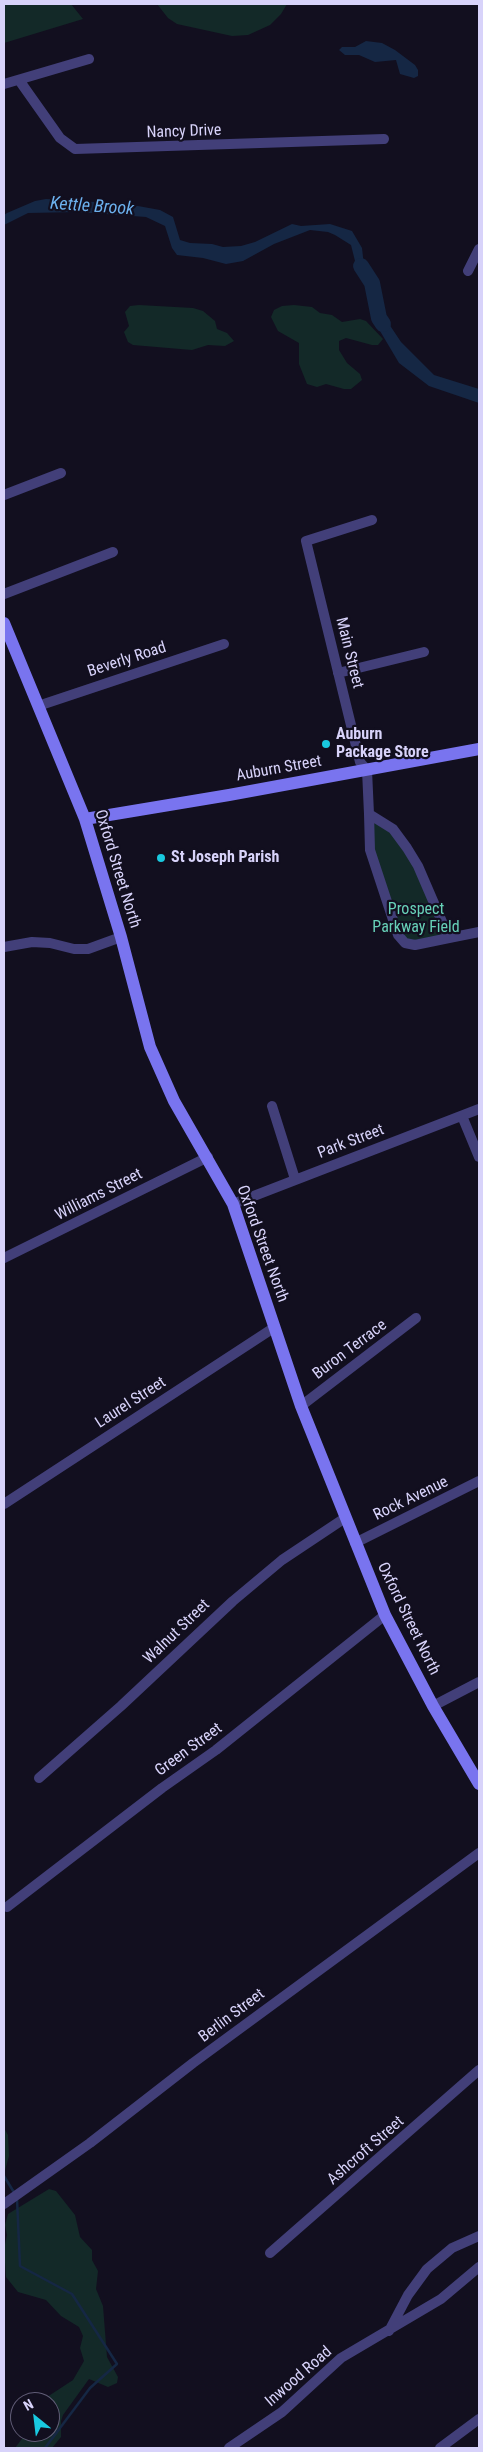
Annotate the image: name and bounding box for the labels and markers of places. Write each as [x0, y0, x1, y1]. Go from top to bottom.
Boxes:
place label: Auburn Package Store [336, 725, 429, 763]
marker: Auburn Package Store [320, 738, 332, 750]
place label: St Joseph Parish [171, 848, 279, 868]
marker: St Joseph Parish [155, 852, 167, 864]

